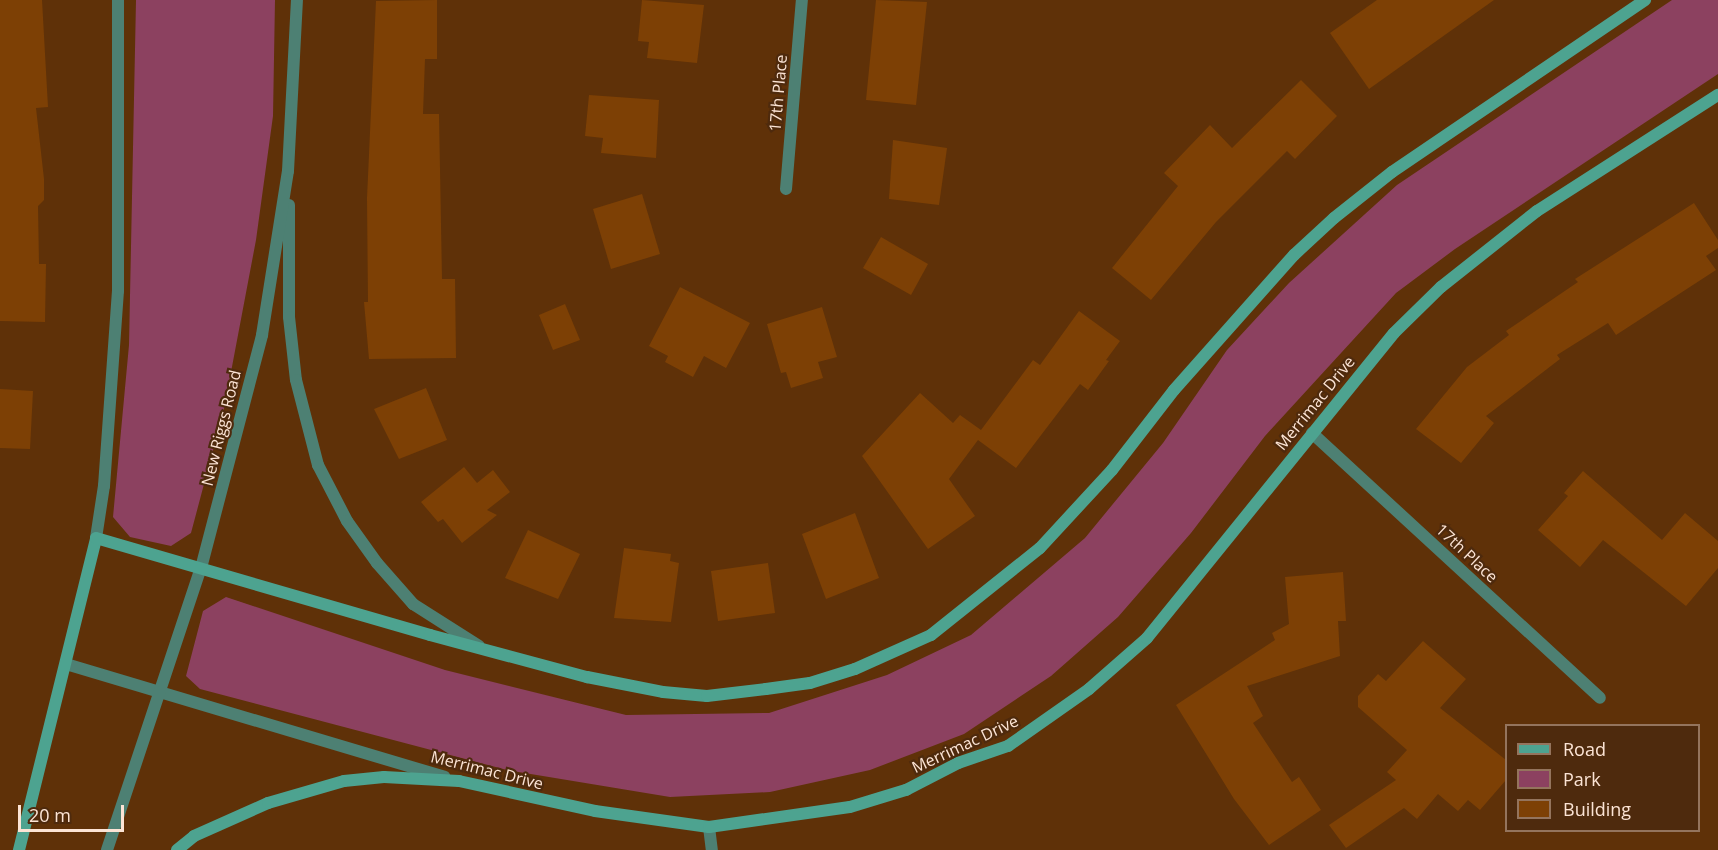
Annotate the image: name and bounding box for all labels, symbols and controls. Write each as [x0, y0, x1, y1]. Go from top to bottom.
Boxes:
street label: 17th Place [765, 54, 791, 132]
street label: Merrimac Drive [1271, 352, 1359, 454]
street label: New Riggs Road [197, 368, 245, 488]
street label: 17th Place [1432, 520, 1502, 586]
street label: Merrimac Drive [909, 711, 1021, 777]
legend [1505, 724, 1700, 832]
text: Road [1563, 737, 1606, 761]
street label: Merrimac Drive [429, 747, 545, 793]
text: Park [1563, 767, 1601, 791]
scale bar [21, 793, 128, 831]
text: Building [1563, 797, 1631, 821]
text: 20 m [29, 803, 71, 827]

